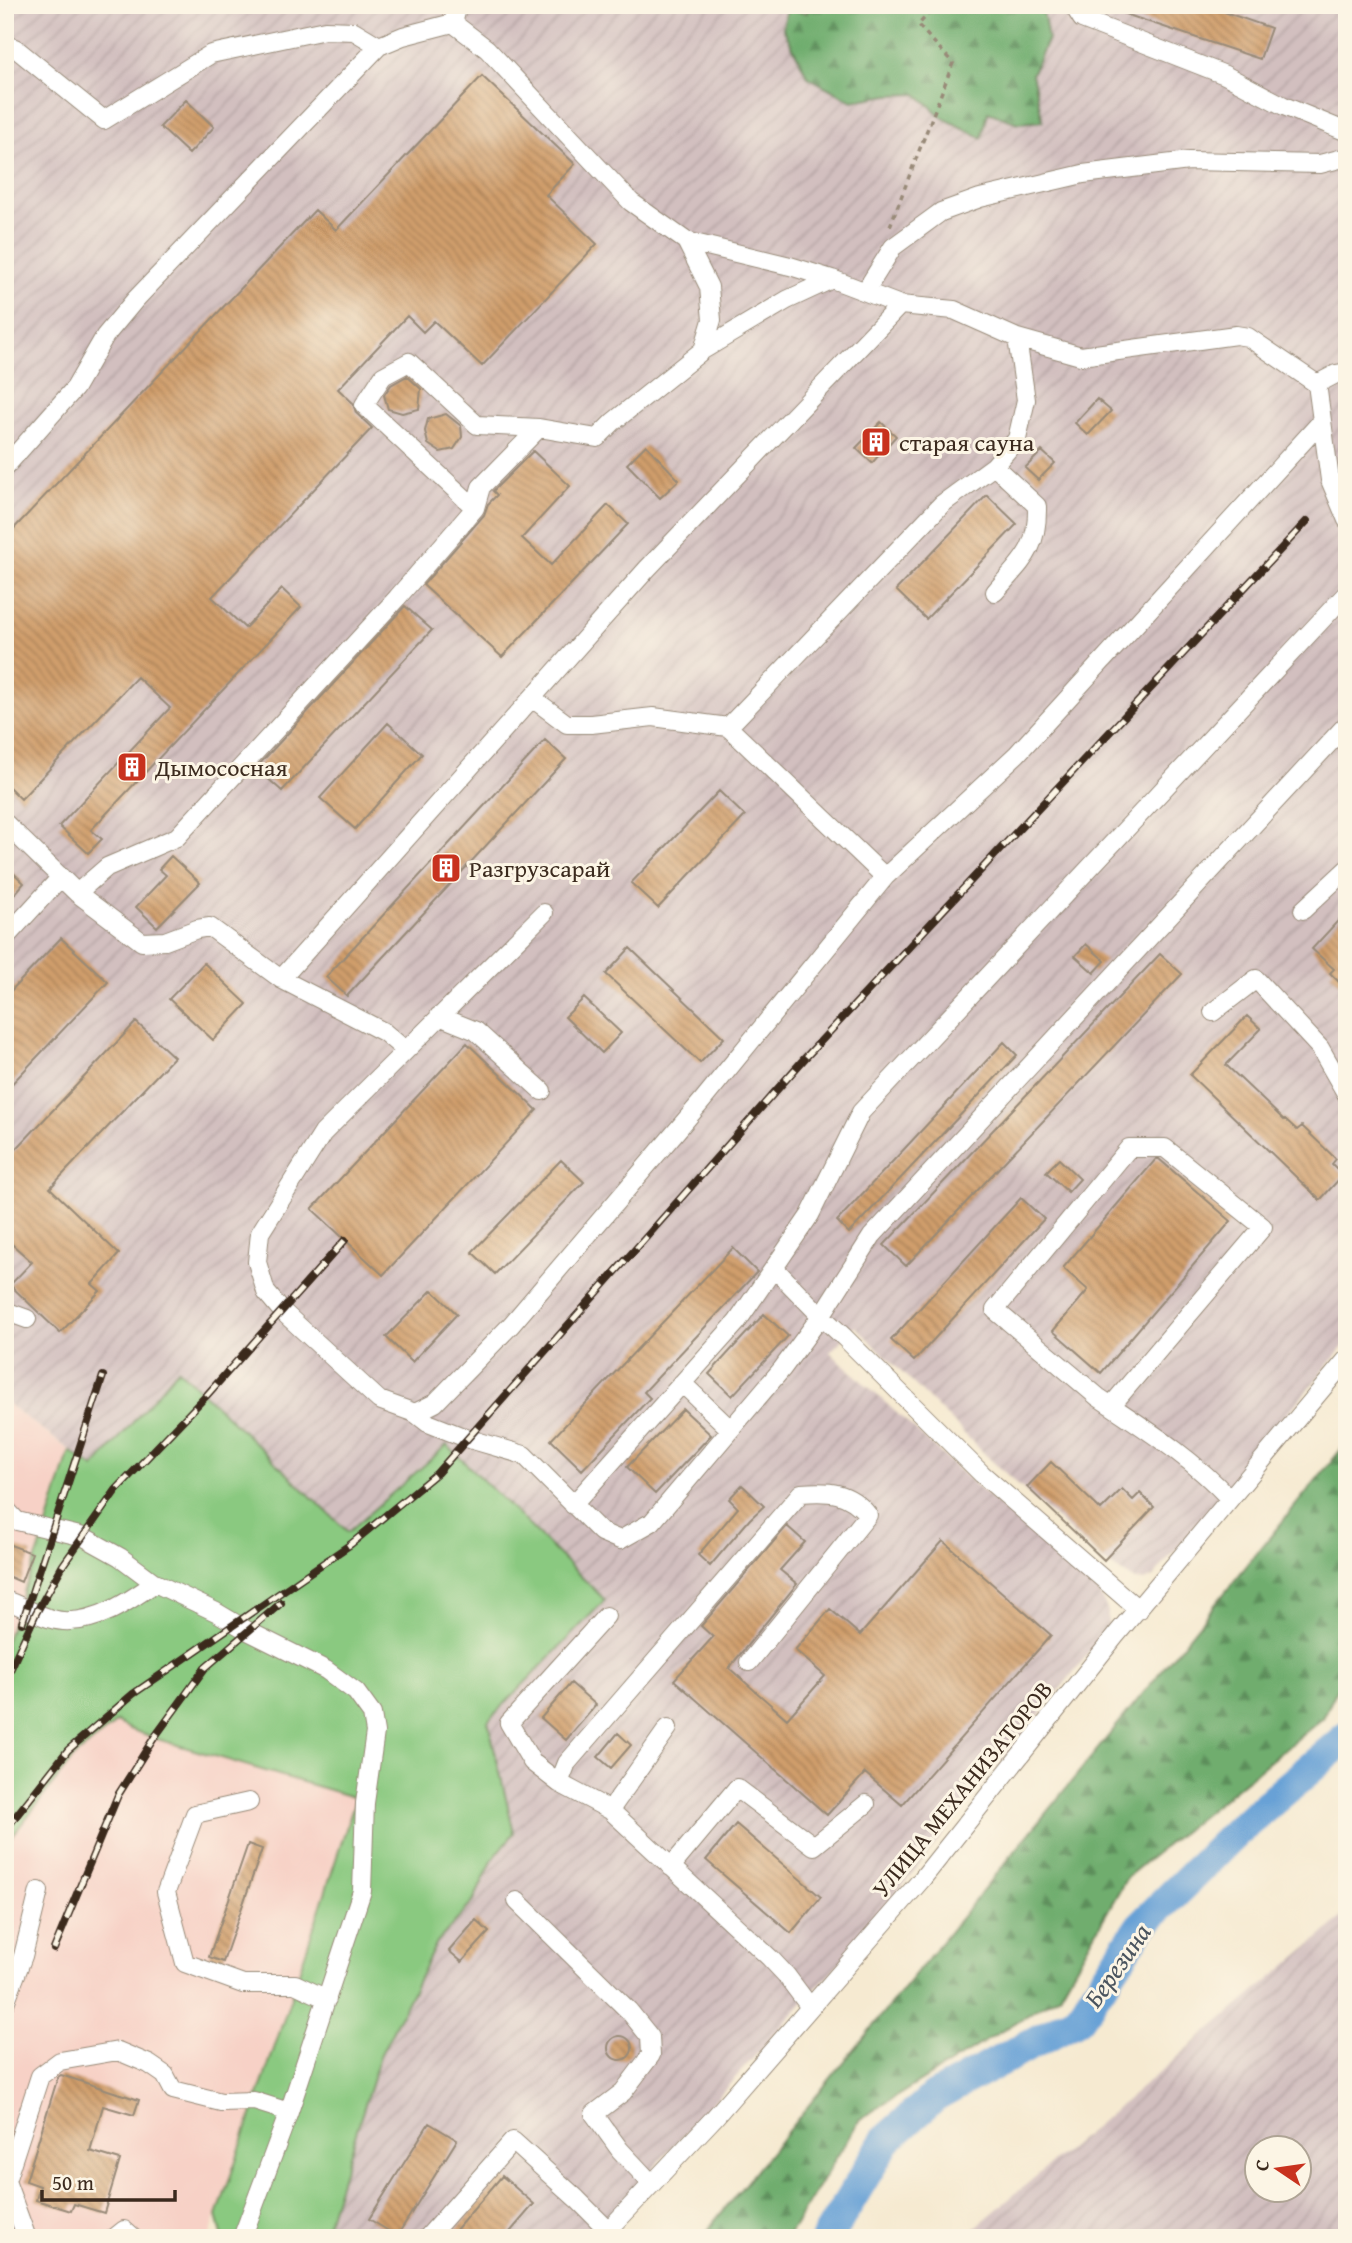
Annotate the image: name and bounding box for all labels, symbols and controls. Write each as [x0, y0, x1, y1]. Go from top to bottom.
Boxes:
building icon: старая сауна [859, 425, 893, 459]
place label: старая сауна [899, 425, 1035, 460]
building icon: Дымососная [115, 750, 149, 784]
place label: Дымососная [154, 750, 288, 785]
building icon: Разгрузсарай [429, 851, 463, 885]
place label: Разгрузсарай [469, 851, 610, 886]
street label: УЛИЦА МЕХАНИЗАТОРОВ [863, 1673, 1061, 1905]
water label: Березина [1074, 1915, 1160, 2015]
north arrow [1244, 2134, 1314, 2204]
text: С [1247, 2157, 1276, 2174]
scale bar [42, 2159, 175, 2203]
text: 50 m [52, 2167, 94, 2198]

